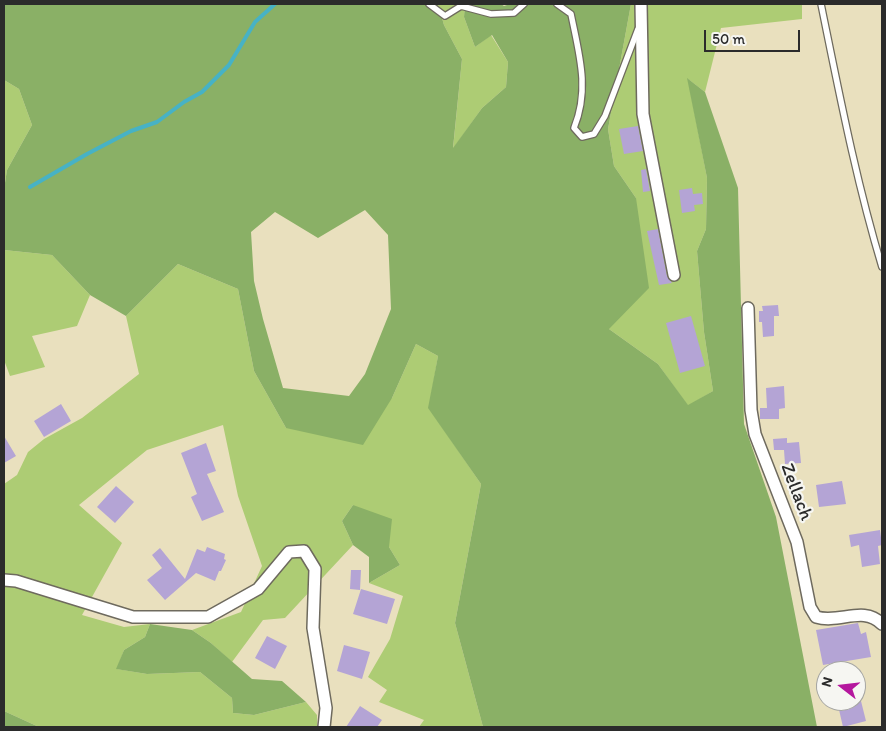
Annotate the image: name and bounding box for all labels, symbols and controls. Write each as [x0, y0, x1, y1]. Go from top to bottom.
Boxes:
scale bar [706, 20, 802, 52]
text: 50 m [712, 30, 745, 48]
street label: Zellach [775, 460, 817, 524]
north arrow [816, 661, 866, 711]
text: N [818, 675, 837, 689]

